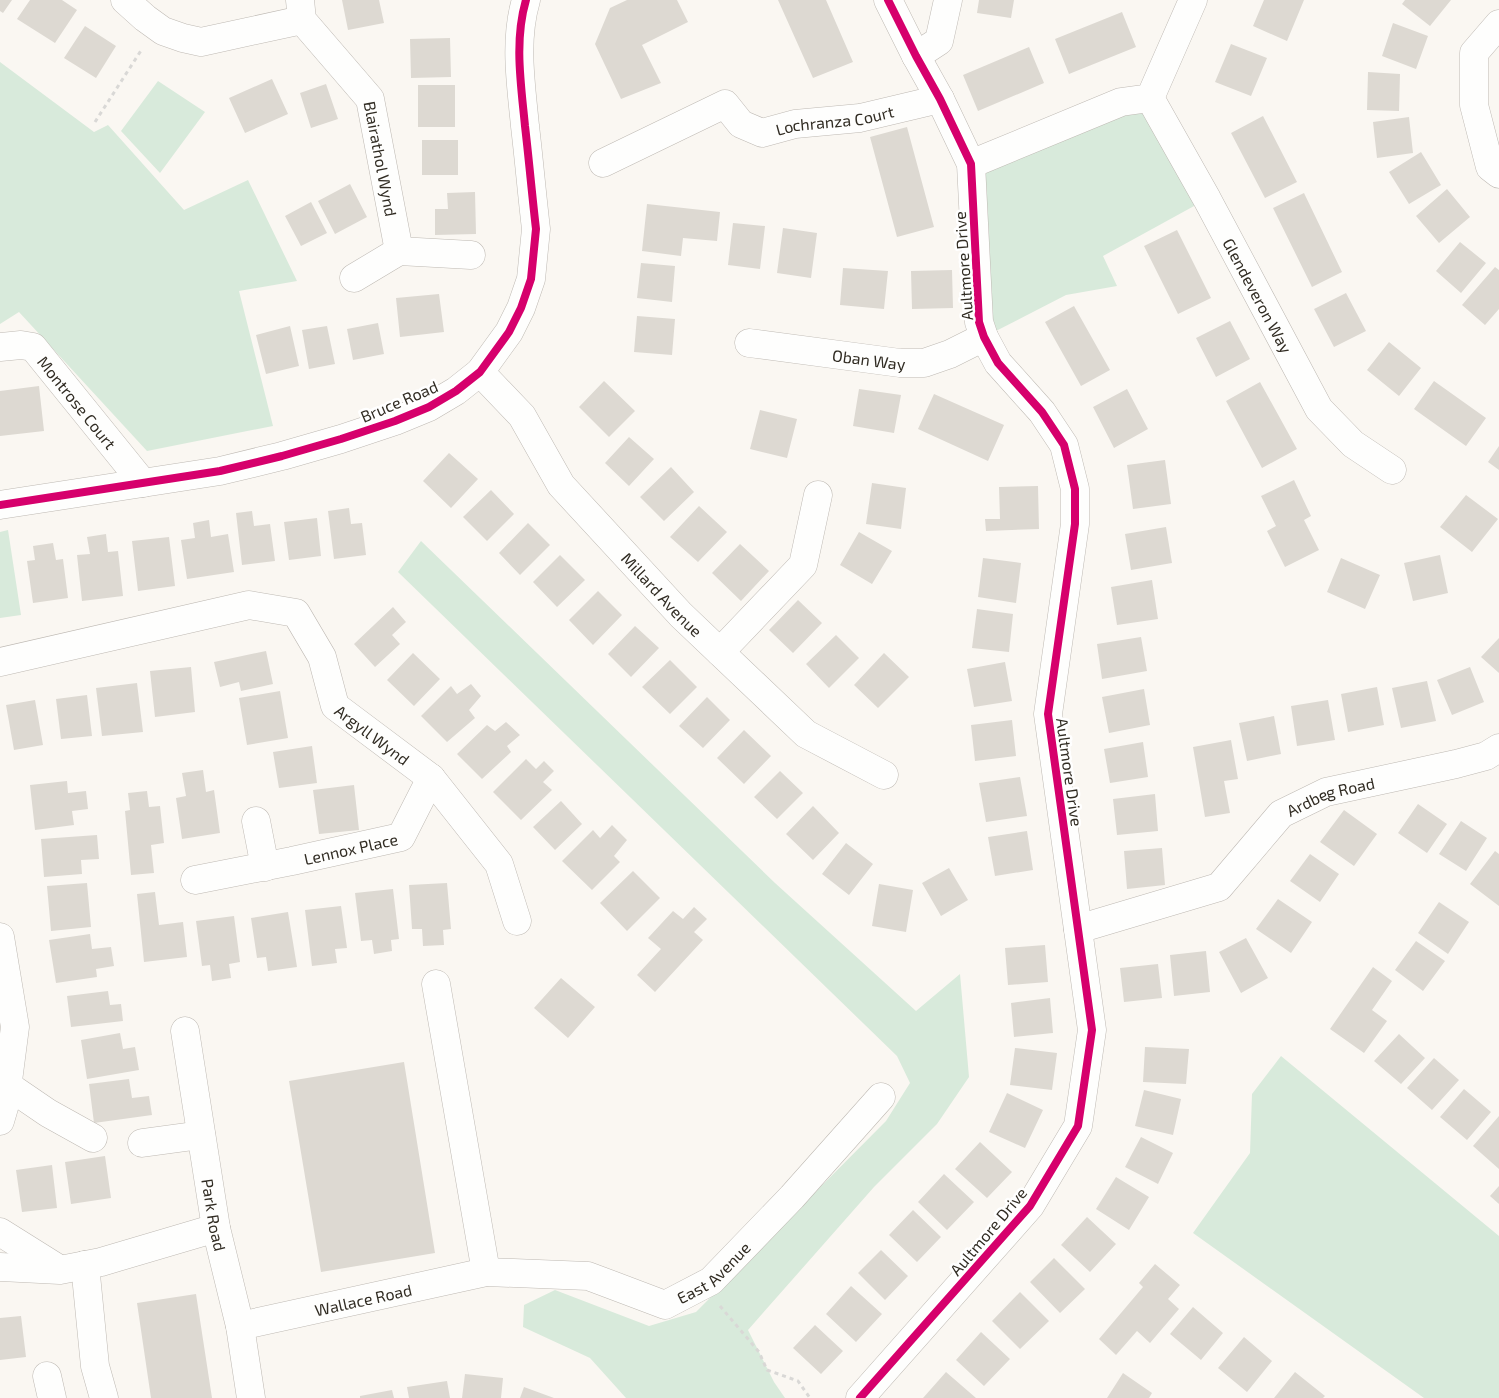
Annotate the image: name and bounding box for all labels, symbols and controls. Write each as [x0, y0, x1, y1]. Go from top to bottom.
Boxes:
street label: Blairathol Wynd [361, 99, 402, 218]
street label: Lochranza Court [773, 101, 895, 138]
street label: Aultmore Drive [950, 211, 976, 321]
street label: Glendeveron Way [1220, 234, 1297, 356]
street label: Oban Way [831, 345, 906, 373]
street label: Montrose Court [34, 352, 121, 452]
street label: Bruce Road [357, 376, 441, 426]
street label: Millard Avenue [618, 548, 707, 640]
street label: Argyll Wynd [332, 700, 414, 768]
street label: Aultmore Drive [1053, 717, 1087, 827]
street label: Ardbeg Road [1283, 772, 1376, 820]
street label: Lennox Place [302, 829, 400, 868]
street label: Park Road [199, 1177, 231, 1253]
street label: Aultmore Drive [946, 1183, 1030, 1279]
street label: East Avenue [673, 1237, 753, 1307]
street label: Wallace Road [313, 1279, 413, 1319]

